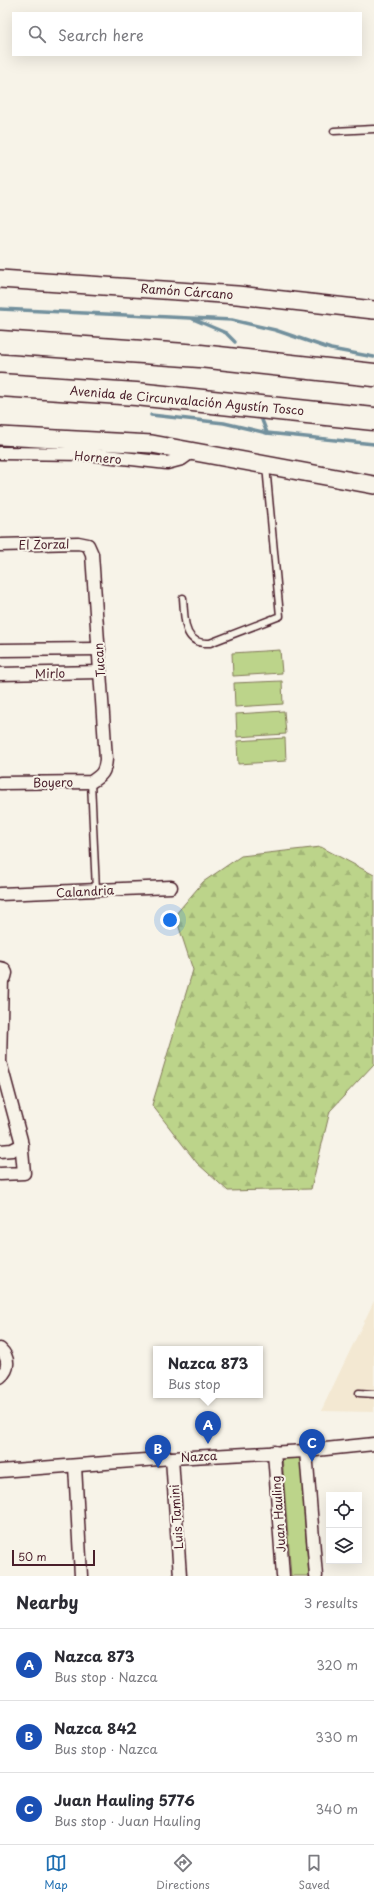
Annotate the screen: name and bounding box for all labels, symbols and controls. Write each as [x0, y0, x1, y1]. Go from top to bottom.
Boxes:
search box [12, 12, 362, 56]
icon: search [26, 23, 48, 45]
text: Search here [58, 23, 144, 46]
street label: Ramón Cárcano [140, 279, 234, 303]
street label: Avenida de Circunvalación Agustín Tosco [69, 381, 305, 419]
street label: Hornero [74, 446, 123, 468]
street label: El Zorzal [18, 535, 70, 553]
street label: Tucan [89, 642, 109, 678]
street label: Mirlo [35, 664, 65, 682]
street label: Boyero [33, 773, 74, 791]
street label: Calandria [56, 880, 115, 902]
your location [160, 910, 180, 930]
popup [153, 1346, 263, 1398]
text: Nazca 873 [168, 1351, 248, 1374]
text: Bus stop [168, 1374, 221, 1393]
pin: A [195, 1411, 221, 1444]
pin: C [299, 1429, 325, 1462]
pin: B [145, 1435, 171, 1468]
street label: Nazca [180, 1446, 218, 1466]
street label: Juan Hauling [266, 1475, 290, 1553]
street label: Luis Tamini [165, 1484, 187, 1550]
map controls [326, 1492, 362, 1564]
button: locate [326, 1492, 362, 1528]
button: layers [326, 1528, 362, 1564]
scale bar [12, 1548, 95, 1567]
text: 50 m [18, 1548, 47, 1565]
text: Nearby [16, 1589, 78, 1615]
text: 3 results [304, 1593, 358, 1612]
text: Nazca 873 [54, 1644, 135, 1667]
text: A [24, 1655, 34, 1674]
text: 320 m [316, 1655, 358, 1674]
text: Bus stop · Nazca [54, 1667, 158, 1686]
text: Nazca 842 [54, 1716, 137, 1739]
text: B [25, 1727, 33, 1746]
text: 330 m [315, 1727, 358, 1746]
text: Bus stop · Nazca [54, 1739, 158, 1758]
text: Juan Hauling 5776 [54, 1788, 195, 1811]
text: C [24, 1799, 34, 1818]
text: 340 m [315, 1799, 358, 1818]
text: Bus stop · Juan Hauling [54, 1811, 201, 1830]
tab: Map [44, 1852, 68, 1893]
tab: Directions [156, 1852, 210, 1893]
tab: Saved [298, 1852, 330, 1893]

